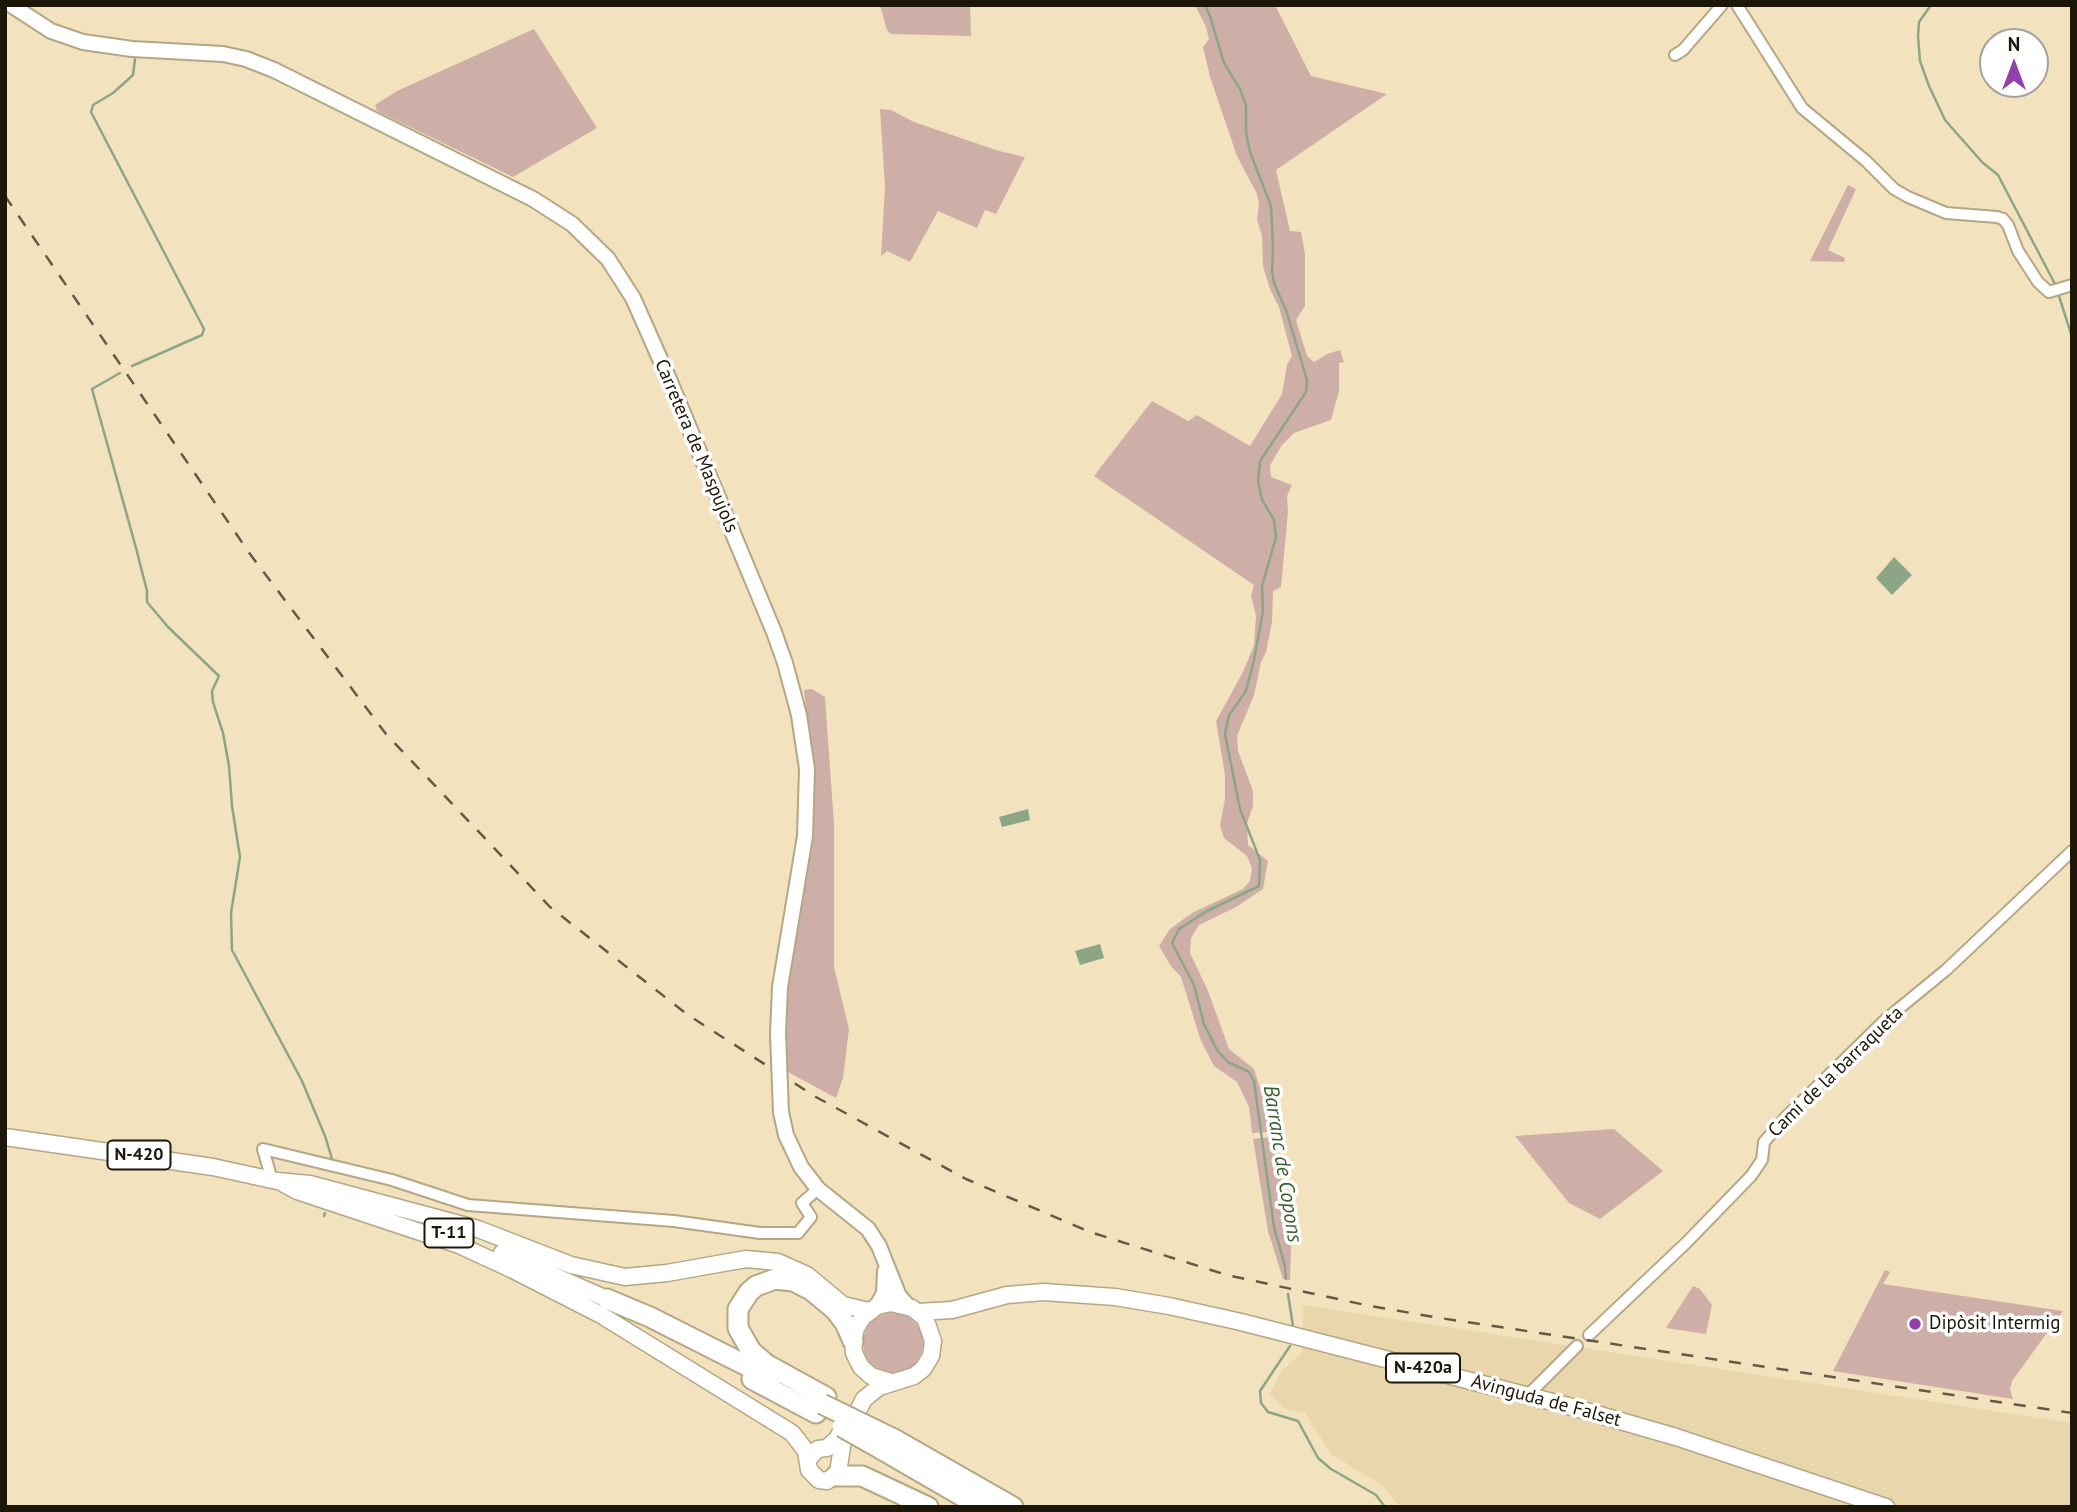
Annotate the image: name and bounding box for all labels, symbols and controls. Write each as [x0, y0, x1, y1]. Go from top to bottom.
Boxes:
north arrow [1979, 28, 2049, 98]
text: N [2008, 32, 2020, 56]
street label: Carretera de Maspujols [649, 356, 743, 536]
street label: Camí de la barraqueta [1764, 1002, 1908, 1142]
water label: Barranc de Copons [1257, 1084, 1307, 1244]
road number: N-420 [108, 1140, 170, 1170]
road number: T-11 [424, 1218, 474, 1248]
place label: Dipòsit Intermig [1929, 1313, 2061, 1335]
marker: Dipòsit Intermig [1907, 1316, 1923, 1332]
road number: N-420a [1386, 1353, 1460, 1382]
street label: Avinguda de Falset [1469, 1370, 1623, 1432]

